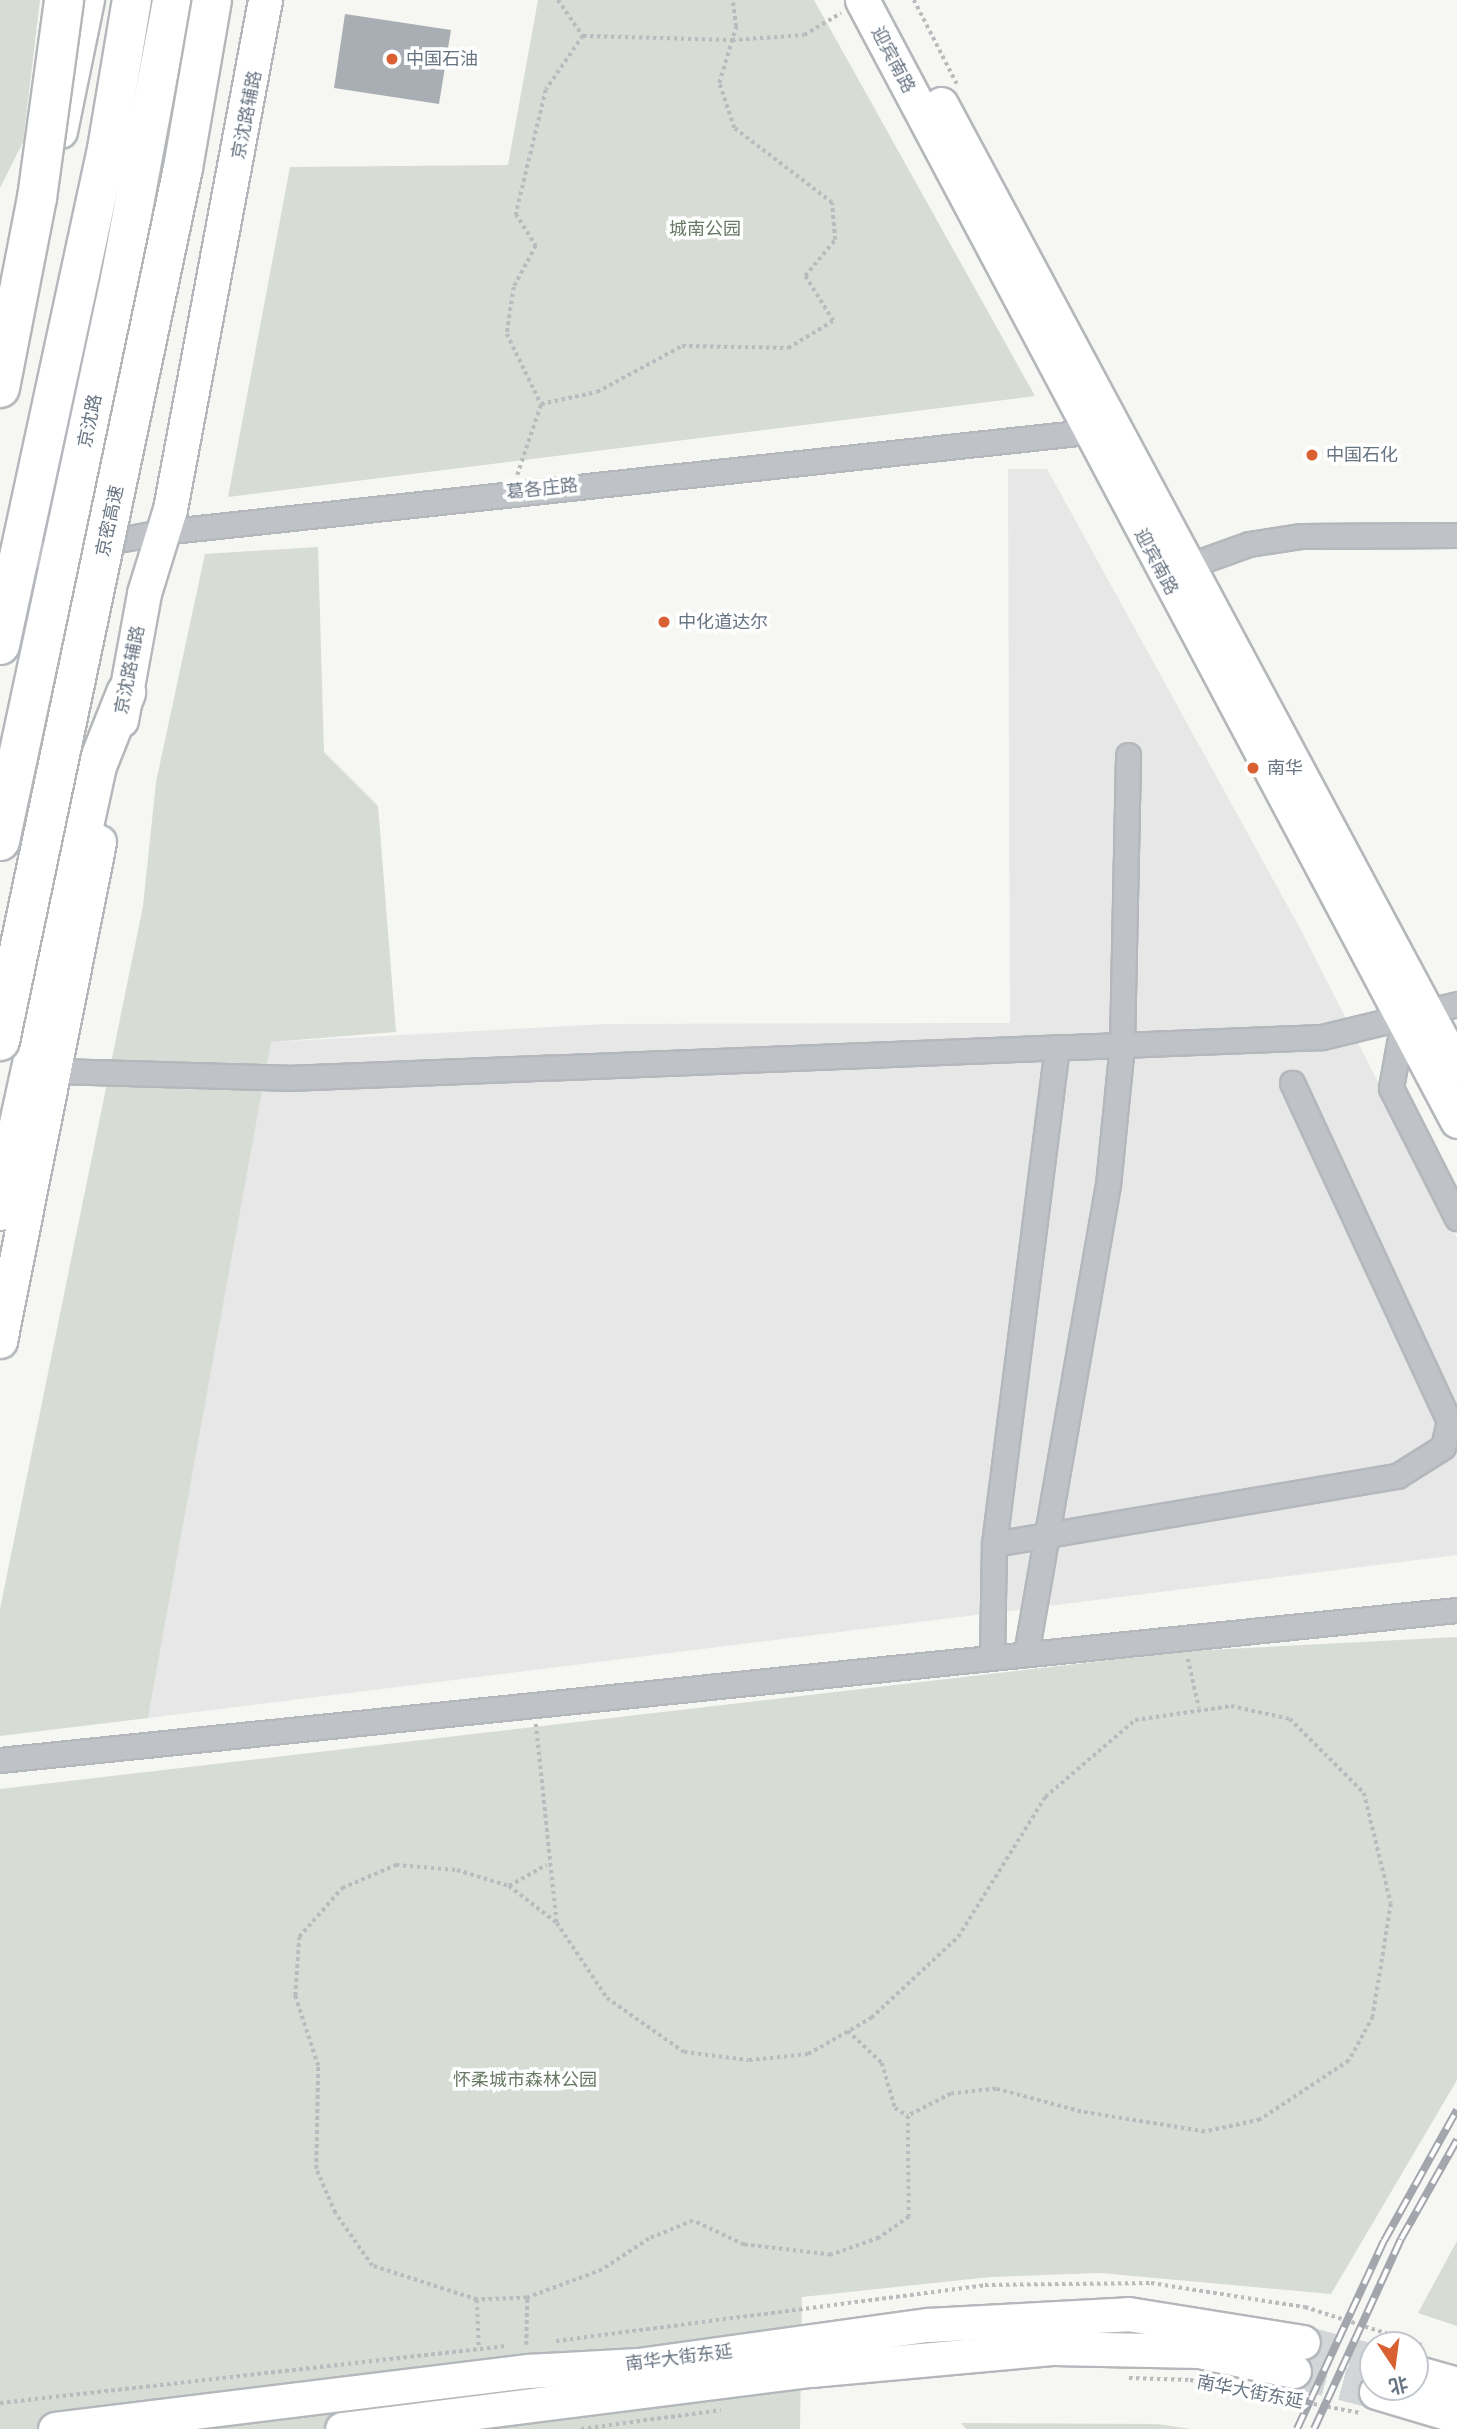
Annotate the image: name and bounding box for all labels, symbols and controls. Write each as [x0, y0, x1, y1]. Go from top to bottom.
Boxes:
street label: 迎宾南路 [867, 23, 919, 97]
place label: 中国石油 [406, 48, 478, 70]
marker: 中国石油 [384, 51, 400, 67]
street label: 京沈路辅路 [228, 69, 266, 161]
park label: 城南公园 [669, 218, 741, 240]
street label: 京沈路 [74, 392, 106, 450]
place label: 中国石化 [1326, 444, 1398, 466]
marker: 中国石化 [1304, 447, 1320, 463]
street label: 葛各庄路 [505, 474, 579, 504]
street label: 京密高速 [92, 484, 128, 558]
street label: 迎宾南路 [1130, 525, 1182, 599]
place label: 中化道达尔 [678, 611, 768, 633]
marker: 中化道达尔 [656, 614, 672, 630]
street label: 京沈路辅路 [111, 624, 149, 716]
place label: 南华 [1267, 757, 1303, 779]
marker: 南华 [1245, 760, 1261, 776]
park label: 怀柔城市森林公园 [453, 2069, 597, 2091]
north arrow [1359, 2331, 1429, 2401]
street label: 南华大街东延 [624, 2341, 734, 2375]
street label: 南华大街东延 [1195, 2371, 1305, 2413]
text: 北 [1386, 2371, 1410, 2398]

